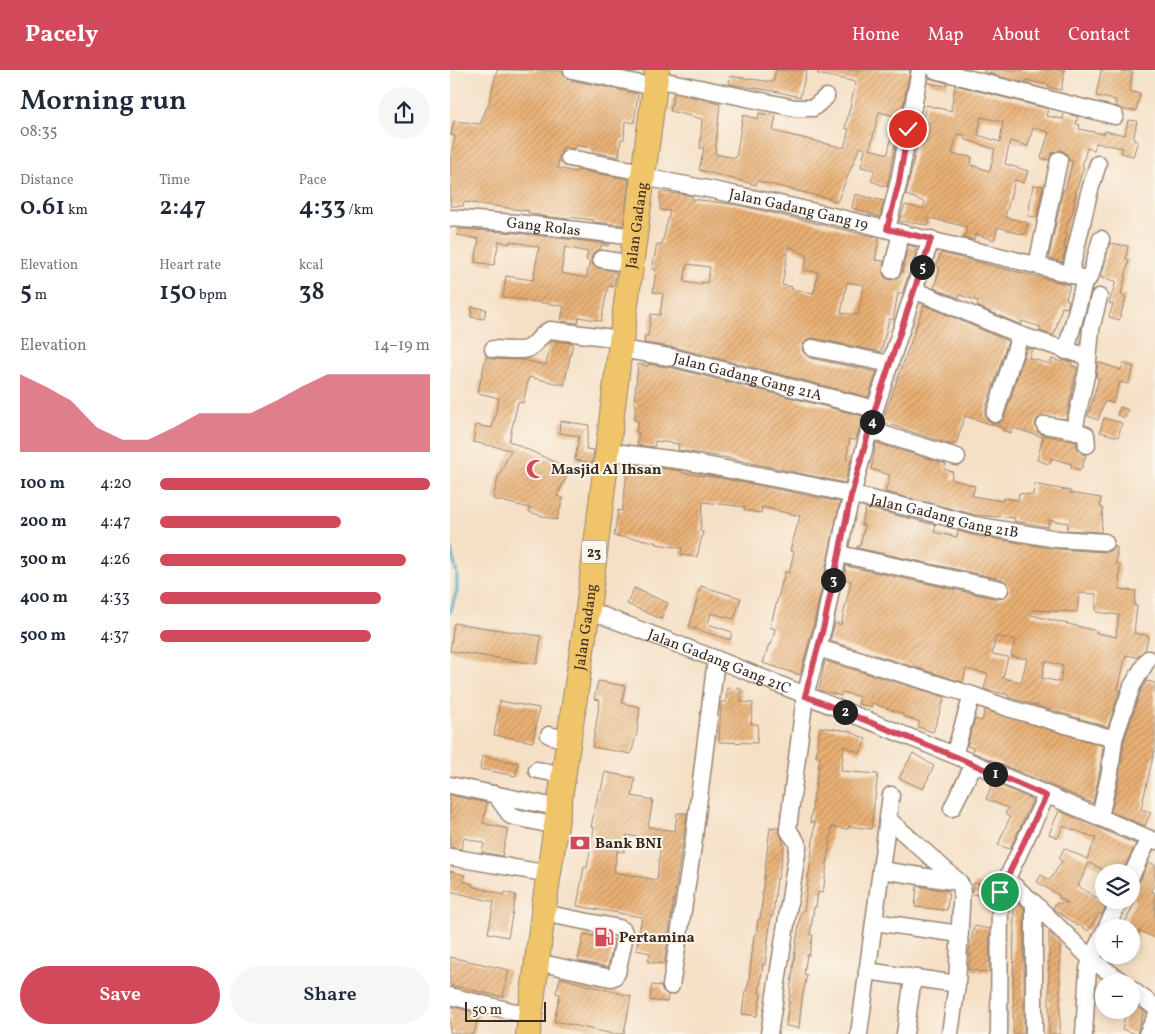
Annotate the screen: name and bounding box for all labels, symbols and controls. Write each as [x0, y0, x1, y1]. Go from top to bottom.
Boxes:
text: Pacely [25, 18, 99, 52]
text: Home [852, 23, 900, 48]
text: Map [928, 23, 964, 48]
text: About [992, 23, 1040, 48]
text: Contact [1068, 23, 1130, 48]
text: Morning run [20, 82, 187, 121]
button: share [378, 87, 430, 139]
pin [887, 108, 929, 150]
icon: check [894, 115, 922, 143]
text: 08:35 [20, 121, 57, 143]
text: Distance [20, 171, 74, 190]
text: Time [159, 171, 190, 190]
text: Pace [299, 171, 327, 190]
street label: Jalan Gadang [622, 180, 654, 270]
street label: Jalan Gadang Gang 19 [727, 185, 870, 236]
text: 0.61 [20, 190, 65, 225]
text: 2:47 [159, 190, 206, 225]
text: 4:33 [299, 190, 346, 225]
text: km [65, 201, 88, 220]
text: /km [346, 201, 374, 220]
street label: Gang Rolas [506, 213, 582, 242]
pin: 5 [910, 254, 934, 280]
text: Elevation [20, 256, 78, 275]
text: Heart rate [159, 256, 221, 275]
text: kcal [299, 256, 324, 275]
text: 5 [919, 258, 926, 277]
text: 5 [20, 275, 32, 310]
text: 150 [159, 275, 196, 310]
text: 38 [299, 275, 325, 310]
text: m [32, 286, 47, 305]
text: bpm [196, 286, 227, 305]
text: Elevation [20, 335, 87, 357]
text: 14–19 m [374, 335, 430, 357]
street label: Jalan Gadang Gang 21A [671, 349, 825, 407]
pin: 4 [860, 410, 884, 434]
text: 4 [868, 413, 877, 432]
mosque icon: Masjid Al Ihsan [525, 458, 547, 480]
place label: Masjid Al Ihsan [551, 460, 662, 481]
text: 100 m [20, 473, 65, 495]
text: 4:20 [100, 473, 131, 495]
street label: Jalan Gadang Gang 21B [868, 490, 1020, 544]
text: 200 m [20, 511, 67, 533]
text: 4:47 [100, 511, 131, 533]
road number: 23 [582, 541, 606, 564]
text: 300 m [20, 549, 66, 571]
text: 4:26 [100, 549, 130, 571]
pin: 3 [820, 568, 846, 592]
text: 3 [830, 571, 837, 590]
street label: Jalan Gadang [570, 582, 603, 672]
text: 400 m [20, 587, 68, 609]
text: 4:33 [100, 587, 130, 609]
text: 500 m [20, 625, 66, 647]
text: 4:37 [100, 625, 129, 647]
street label: Jalan Gadang Gang 21C [644, 625, 794, 700]
pin: 2 [832, 700, 858, 724]
text: 2 [842, 703, 849, 722]
pin: 1 [982, 762, 1008, 786]
text: 1 [993, 765, 998, 784]
bank icon: Bank BNI [569, 832, 591, 854]
place label: Bank BNI [595, 834, 662, 855]
map controls [1095, 864, 1140, 1019]
button: layers [1095, 864, 1140, 909]
pin [979, 871, 1021, 913]
icon: arrive [986, 878, 1014, 906]
button: + [1095, 919, 1140, 964]
fuel station icon: Pertamina [593, 926, 615, 948]
place label: Pertamina [619, 928, 695, 949]
button: Save [20, 966, 220, 1024]
button: Share [230, 966, 430, 1024]
button: − [1095, 974, 1140, 1019]
scale bar [465, 999, 546, 1022]
text: 50 m [472, 1001, 502, 1020]

